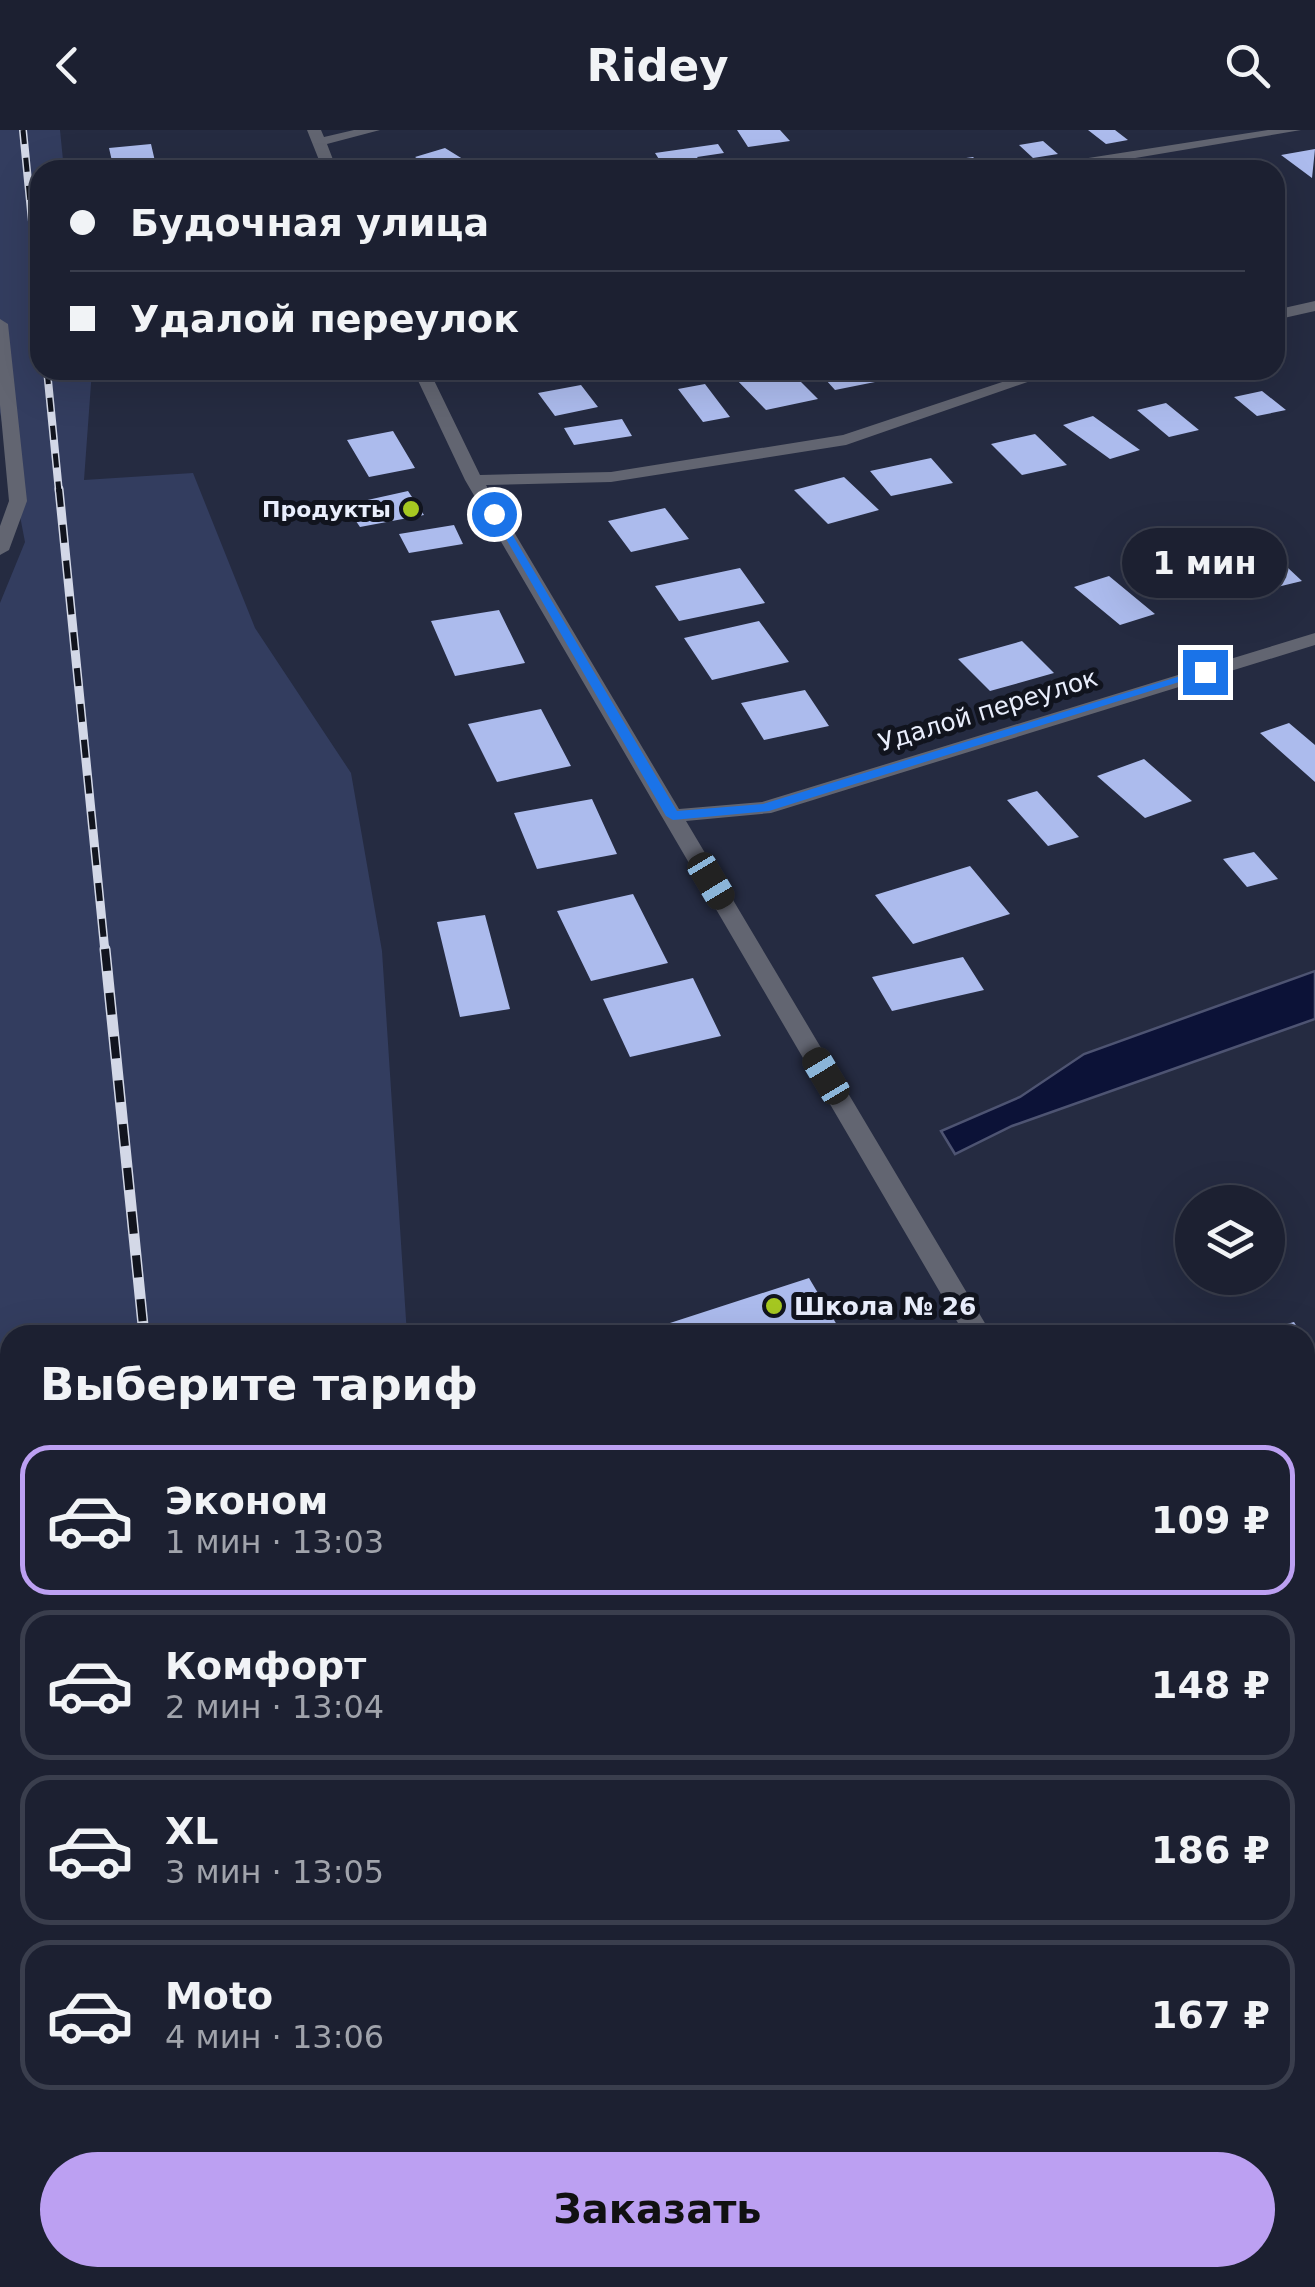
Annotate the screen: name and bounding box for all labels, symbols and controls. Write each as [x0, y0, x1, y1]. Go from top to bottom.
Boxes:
icon: back [40, 38, 95, 93]
icon: search [1220, 38, 1275, 93]
text: Ridey [586, 39, 729, 92]
text: Будочная улица [130, 201, 489, 245]
text: Удалой переулок [130, 297, 519, 341]
route start [472, 492, 517, 537]
place label: Продукты [262, 497, 391, 522]
marker: Продукты [400, 498, 422, 520]
callout: 1 мин [1122, 527, 1288, 597]
text: 1 мин [1152, 544, 1257, 582]
route end [1183, 650, 1228, 695]
street label: Удалой переулок [875, 663, 1101, 757]
car [683, 848, 739, 914]
car [798, 1043, 854, 1109]
map controls [1175, 1185, 1285, 1295]
button: layers [1175, 1185, 1285, 1295]
place label: Школа № 26 [794, 1292, 976, 1321]
marker: Школа № 26 [763, 1295, 785, 1317]
text: Выберите тариф [40, 1358, 478, 1411]
icon: car [45, 1475, 135, 1565]
text: Эконом [165, 1479, 328, 1523]
text: 109 ₽ [1151, 1498, 1270, 1542]
text: 1 мин · 13:03 [165, 1523, 384, 1561]
icon: car [45, 1640, 135, 1730]
text: Комфорт [165, 1644, 366, 1688]
text: 148 ₽ [1151, 1663, 1270, 1707]
text: 2 мин · 13:04 [165, 1688, 384, 1726]
icon: car [45, 1805, 135, 1895]
text: XL [165, 1809, 219, 1853]
text: 186 ₽ [1151, 1828, 1270, 1872]
text: 3 мин · 13:05 [165, 1853, 384, 1891]
icon: car [45, 1970, 135, 2060]
text: Moto [165, 1974, 273, 2018]
text: 167 ₽ [1151, 1993, 1270, 2037]
text: 4 мин · 13:06 [165, 2018, 384, 2056]
button: Заказать [40, 2152, 1275, 2267]

